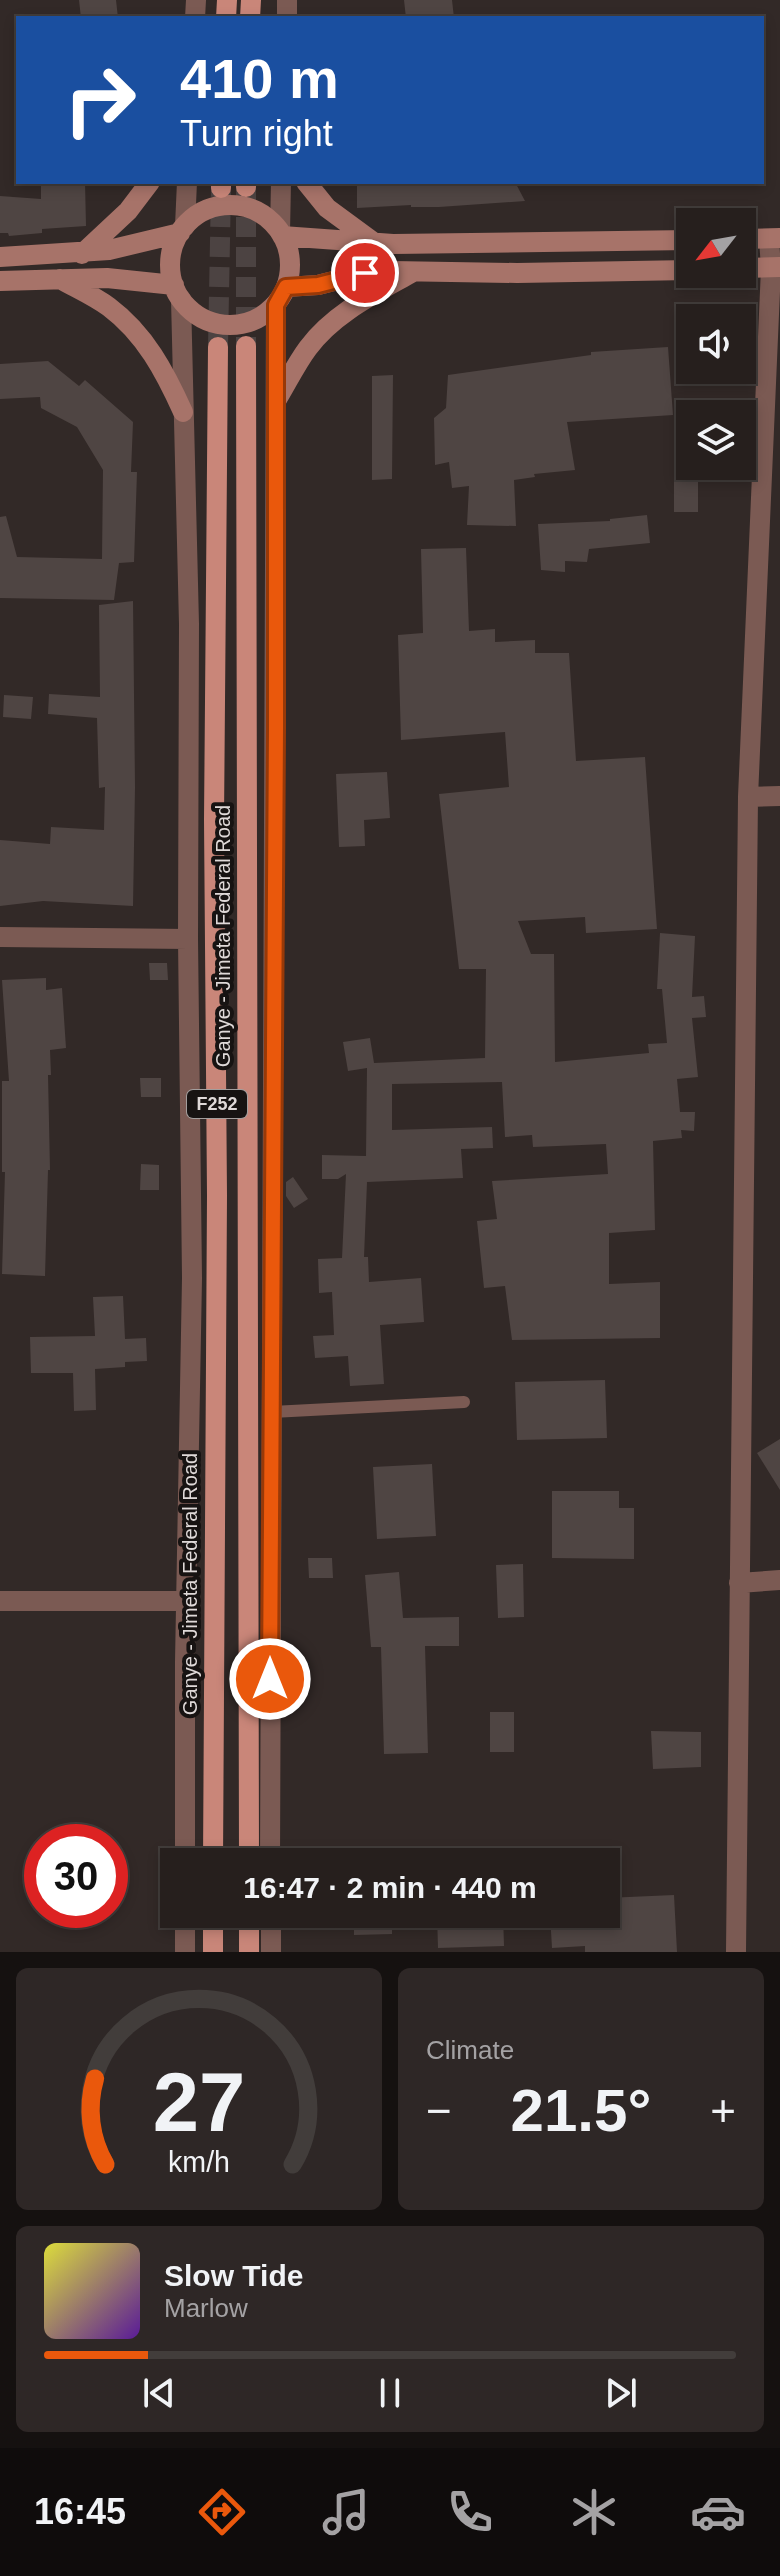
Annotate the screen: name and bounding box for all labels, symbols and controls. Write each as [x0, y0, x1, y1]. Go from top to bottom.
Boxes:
text: 410 m [180, 47, 339, 110]
icon: right [48, 48, 152, 152]
text: Turn right [180, 113, 333, 154]
north arrow [676, 208, 756, 288]
map controls [676, 208, 756, 480]
pin [331, 239, 399, 307]
icon: arrive [343, 251, 387, 295]
button: sound [676, 304, 756, 384]
button: layers [676, 400, 756, 480]
street label: Ganye - Jimeta Federal Road [212, 805, 234, 1067]
road number: F252 [187, 1090, 247, 1118]
street label: Ganye - Jimeta Federal Road [179, 1453, 201, 1715]
position arrow [228, 1637, 312, 1721]
speed limit sign: 30 [24, 1824, 128, 1928]
text: 16:47 · 2 min · 440 m [243, 1871, 537, 1904]
text: Climate [426, 2035, 514, 2065]
text: 27 [153, 2056, 245, 2149]
text: 21.5° [511, 2077, 651, 2144]
text: − [426, 2086, 452, 2135]
text: + [710, 2086, 736, 2135]
text: km/h [168, 2146, 230, 2178]
text: Slow Tide [164, 2259, 303, 2292]
text: Marlow [164, 2293, 248, 2323]
icon: previous [137, 2371, 181, 2415]
icon: pause [368, 2371, 412, 2415]
icon: next [599, 2371, 643, 2415]
icon: directions [194, 2484, 250, 2540]
icon: music [318, 2484, 374, 2540]
icon: phone [442, 2484, 498, 2540]
icon: climate [566, 2484, 622, 2540]
icon: car [690, 2484, 746, 2540]
text: 16:45 [34, 2491, 126, 2532]

